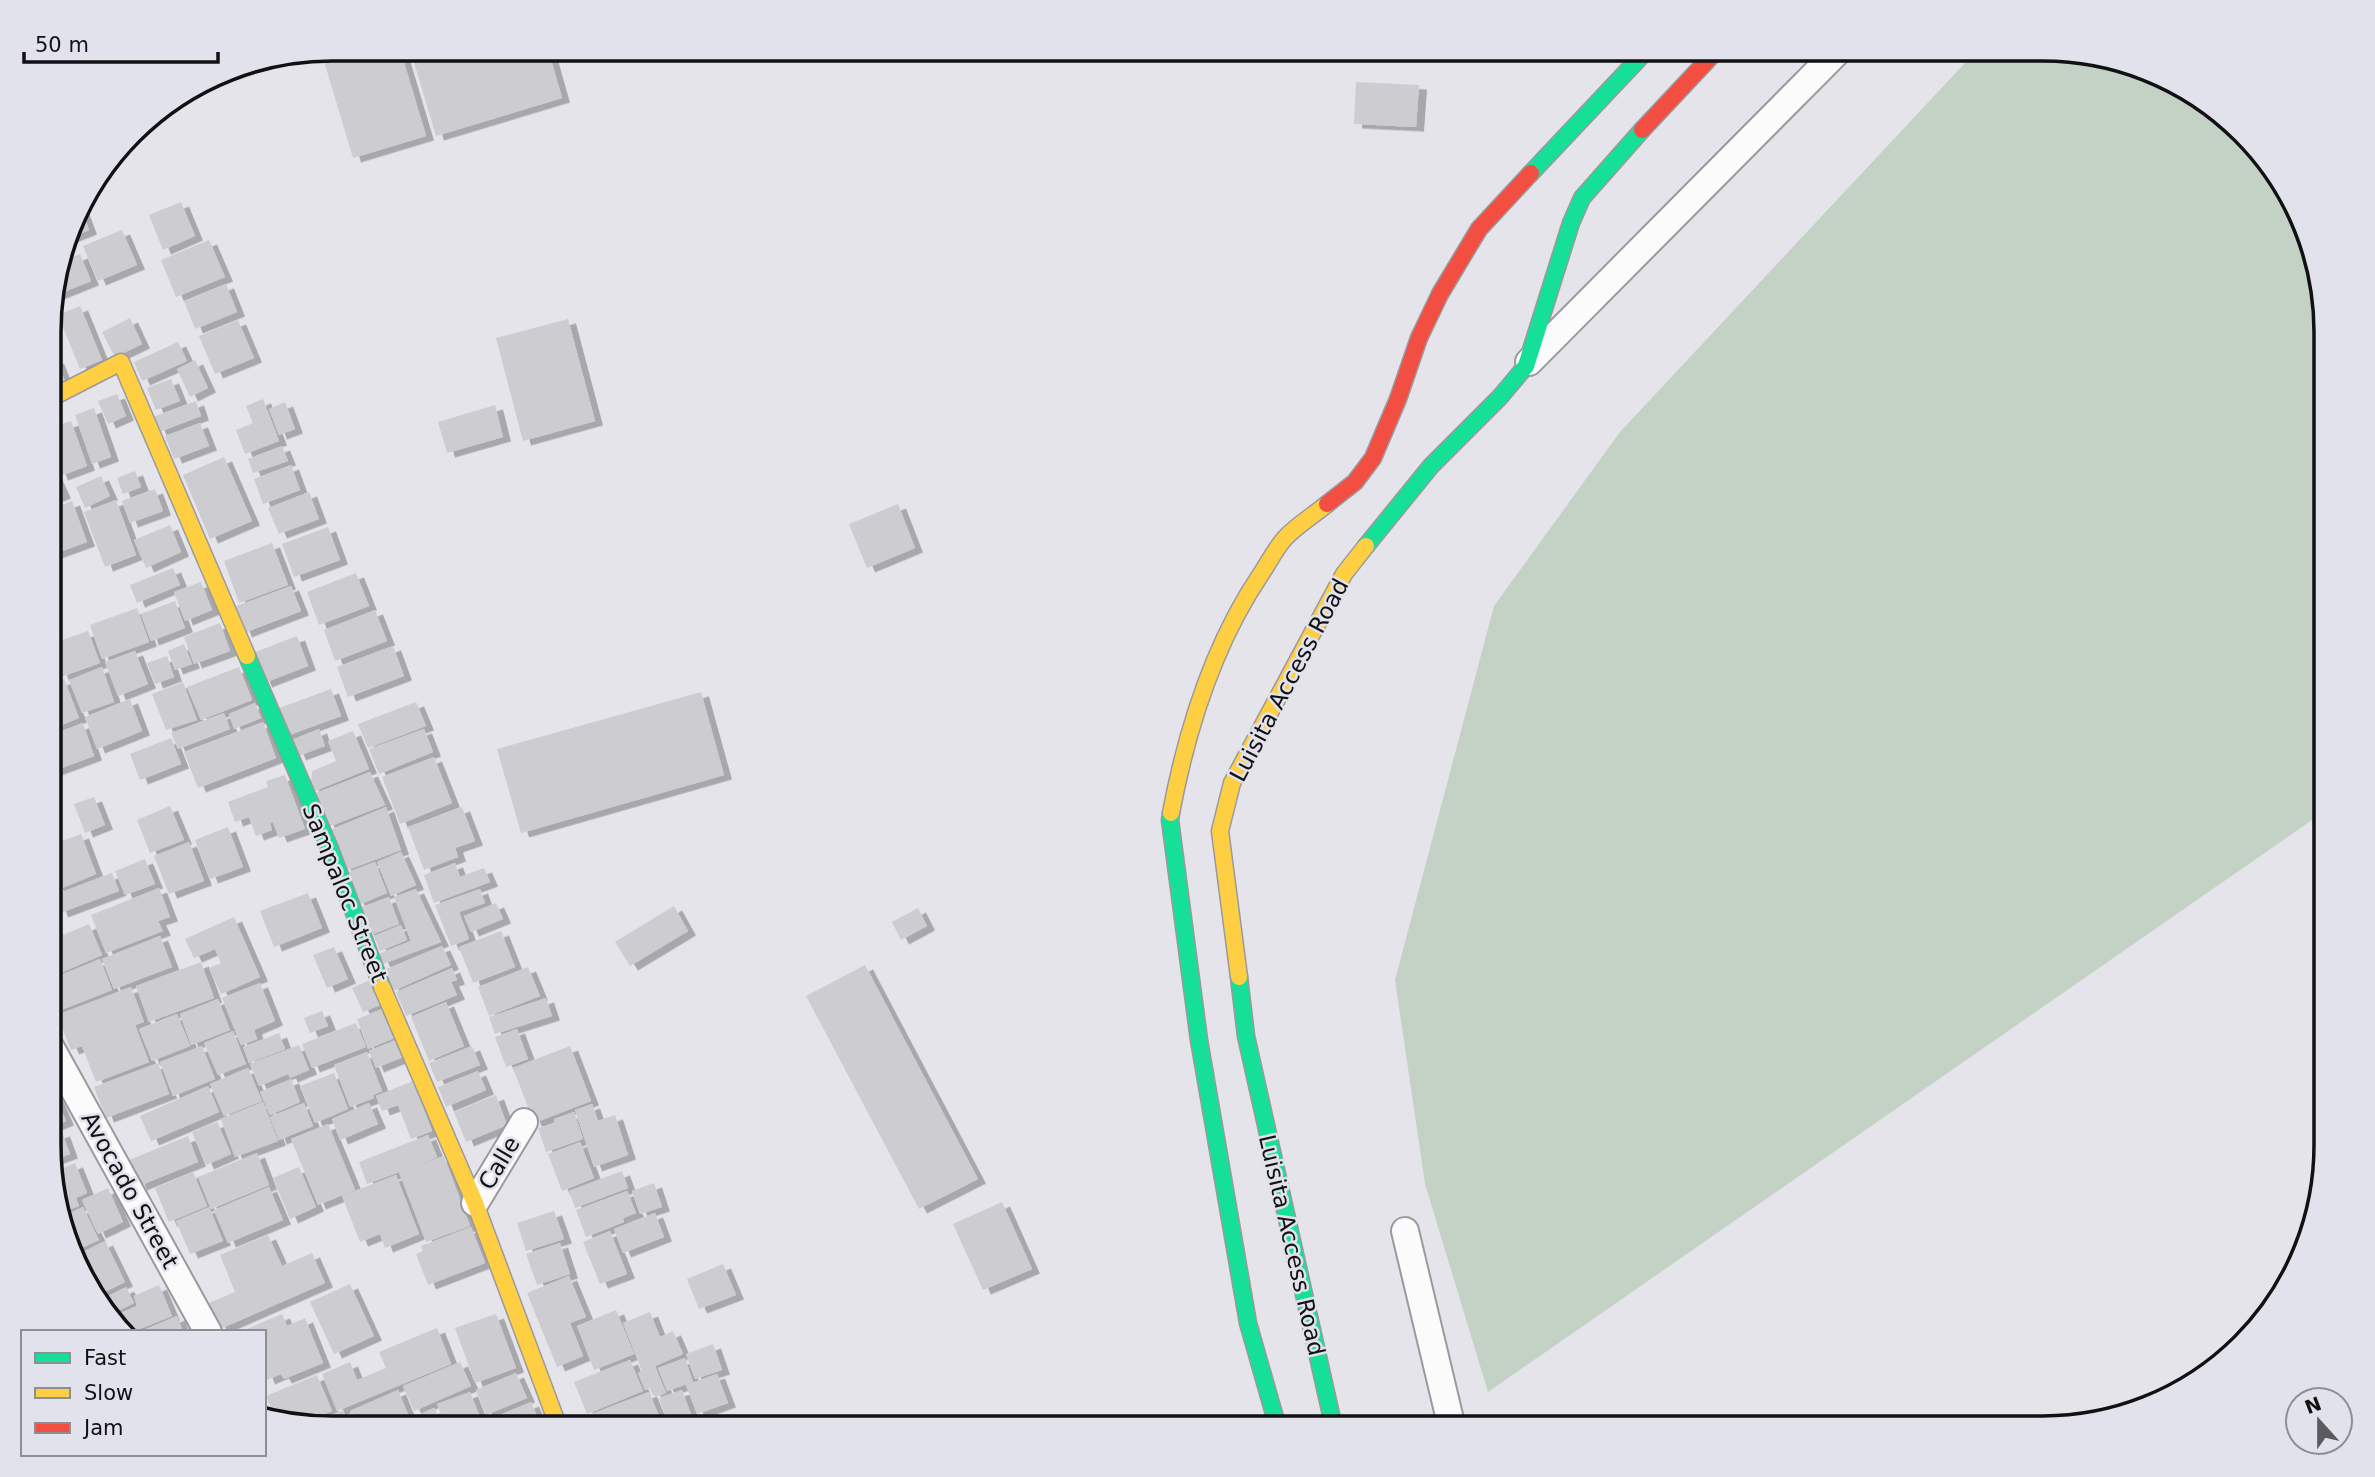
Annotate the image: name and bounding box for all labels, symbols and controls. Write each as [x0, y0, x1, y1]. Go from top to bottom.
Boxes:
scale bar [24, 21, 219, 65]
text: 50 m [35, 33, 89, 57]
street label: Luisita Access Road [1224, 574, 1354, 786]
street label: Sampaloc Street [297, 800, 393, 986]
street label: Avocado Street [76, 1107, 184, 1273]
street label: Calle [473, 1132, 525, 1194]
street label: Luisita Access Road [1254, 1132, 1330, 1358]
legend [21, 1330, 266, 1456]
text: Fast [84, 1346, 126, 1370]
text: Slow [84, 1381, 133, 1405]
north arrow [2284, 1386, 2354, 1456]
text: N [2302, 1392, 2324, 1418]
text: Jam [82, 1416, 124, 1440]

